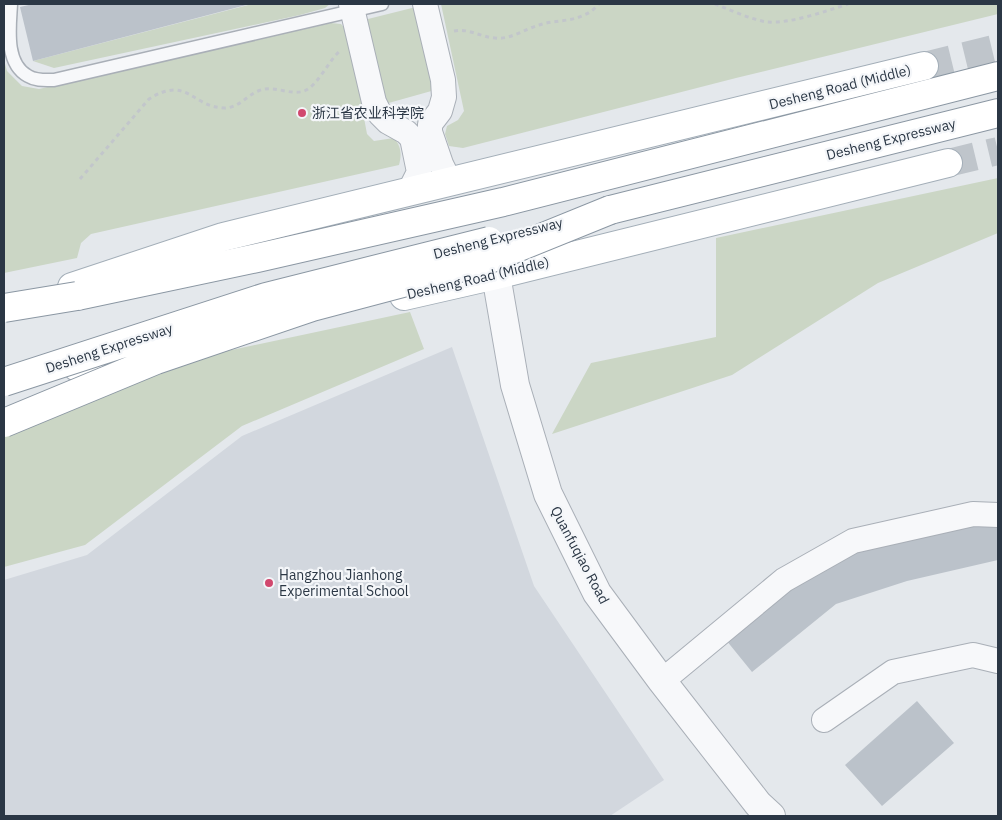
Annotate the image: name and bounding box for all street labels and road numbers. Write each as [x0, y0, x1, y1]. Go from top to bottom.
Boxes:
street label: Desheng Road (Middle) [767, 61, 913, 113]
street label: Desheng Expressway [824, 114, 958, 164]
street label: Desheng Expressway [431, 213, 565, 263]
street label: Desheng Road (Middle) [405, 253, 551, 303]
street label: Desheng Expressway [43, 319, 175, 377]
street label: Quanfuqiao Road [547, 503, 613, 607]

